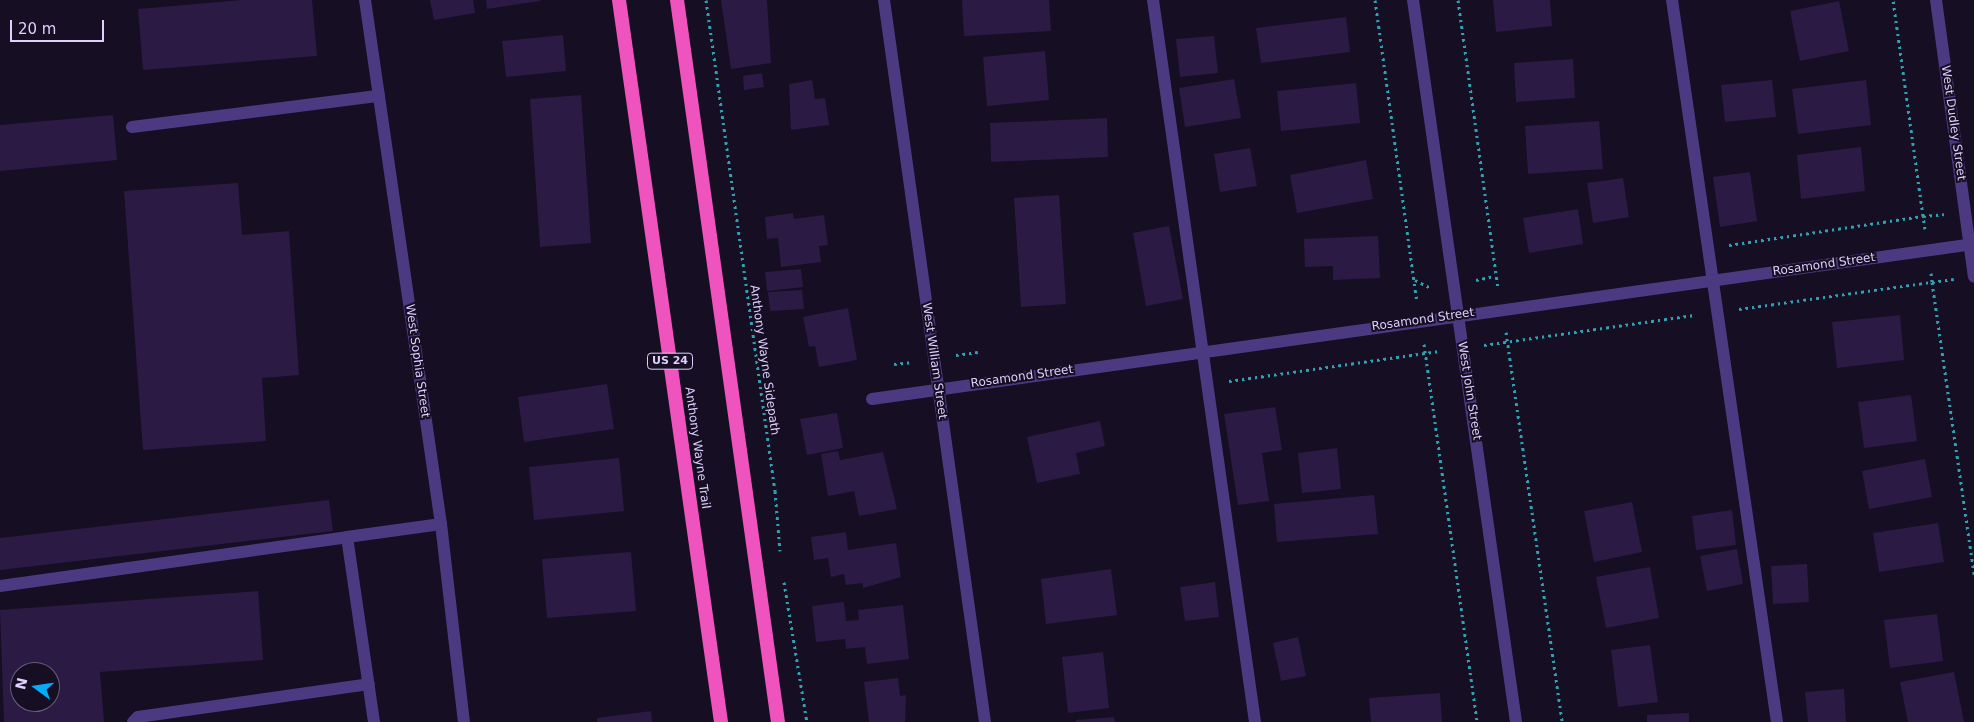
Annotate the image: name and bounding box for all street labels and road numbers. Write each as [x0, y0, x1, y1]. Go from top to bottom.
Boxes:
street label: West Dudley Street [1938, 65, 1968, 181]
street label: Rosamond Street [1772, 251, 1876, 279]
street label: Anthony Wayne Sidepath [746, 284, 782, 436]
street label: West William Street [919, 302, 949, 420]
street label: West Sophia Street [402, 303, 432, 419]
street label: Rosamond Street [1371, 306, 1475, 334]
street label: West John Street [1454, 341, 1484, 441]
road number: US 24 [646, 352, 694, 370]
street label: Rosamond Street [970, 363, 1074, 391]
street label: Anthony Wayne Trail [681, 386, 713, 510]

